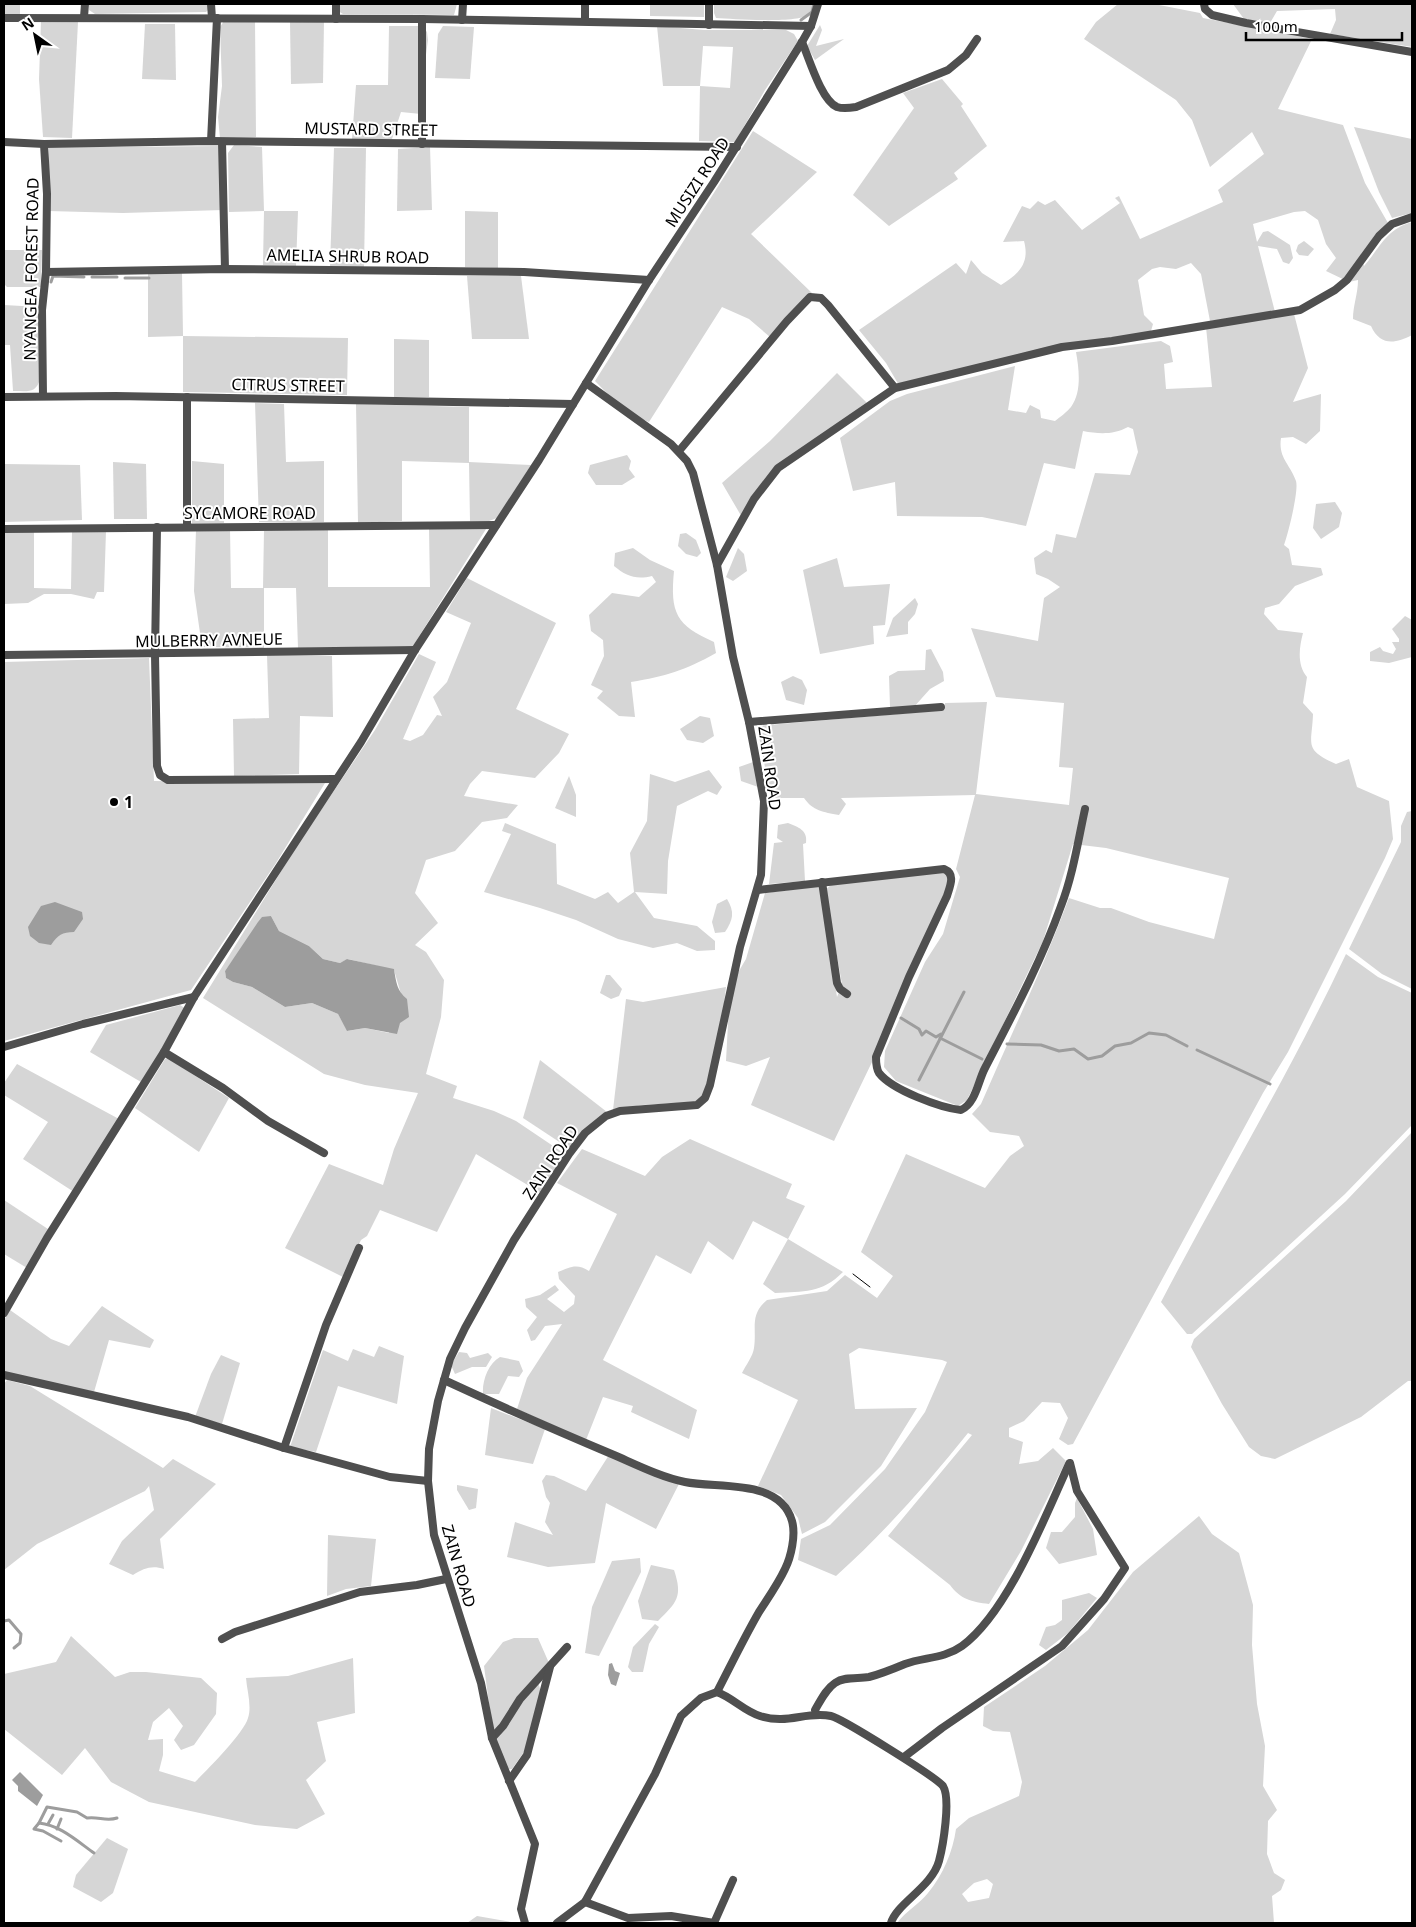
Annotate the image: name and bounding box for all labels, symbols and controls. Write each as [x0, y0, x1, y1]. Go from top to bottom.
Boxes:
north arrow [10, 10, 60, 60]
scale bar [1246, 10, 1402, 42]
text: N [18, 13, 38, 35]
text: 100 m [1254, 16, 1298, 36]
street label: MUSTARD STREET [304, 117, 438, 141]
street label: MUSIZI ROAD [660, 133, 734, 231]
street label: NYANGEA FOREST ROAD [18, 177, 44, 361]
street label: AMELIA SHRUB ROAD [266, 244, 430, 268]
street label: CITRUS STREET [231, 373, 345, 397]
street label: SYCAMORE ROAD [184, 502, 316, 524]
street label: MULBERRY AVNEUE [135, 628, 283, 652]
street label: ZAIN ROAD [753, 724, 787, 812]
place label: 1 [124, 791, 133, 813]
marker: 1 [108, 796, 120, 808]
street label: ZAIN ROAD [517, 1121, 583, 1203]
street label: ZAIN ROAD [437, 1522, 481, 1610]

